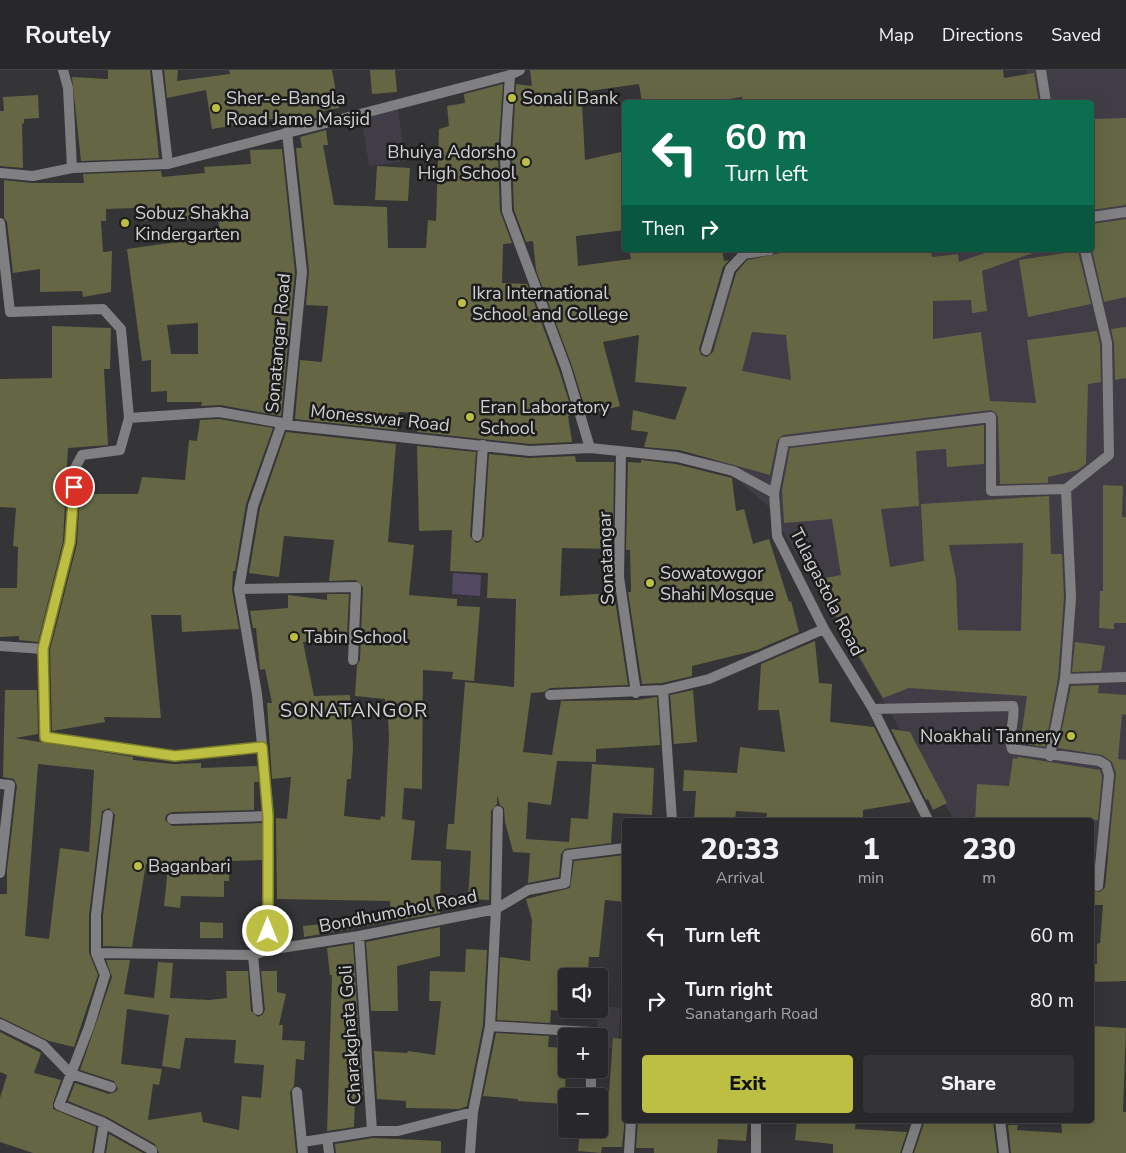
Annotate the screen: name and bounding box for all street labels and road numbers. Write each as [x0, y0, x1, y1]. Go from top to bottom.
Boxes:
street label: Sonatangar Road [260, 272, 296, 414]
street label: Monesswar Road [309, 399, 451, 437]
street label: Sonatangar [592, 510, 620, 605]
street label: Tulagastola Road [784, 524, 870, 660]
street label: Bondhumohol Road [317, 884, 479, 938]
street label: Charakghata Goli [333, 964, 367, 1106]

